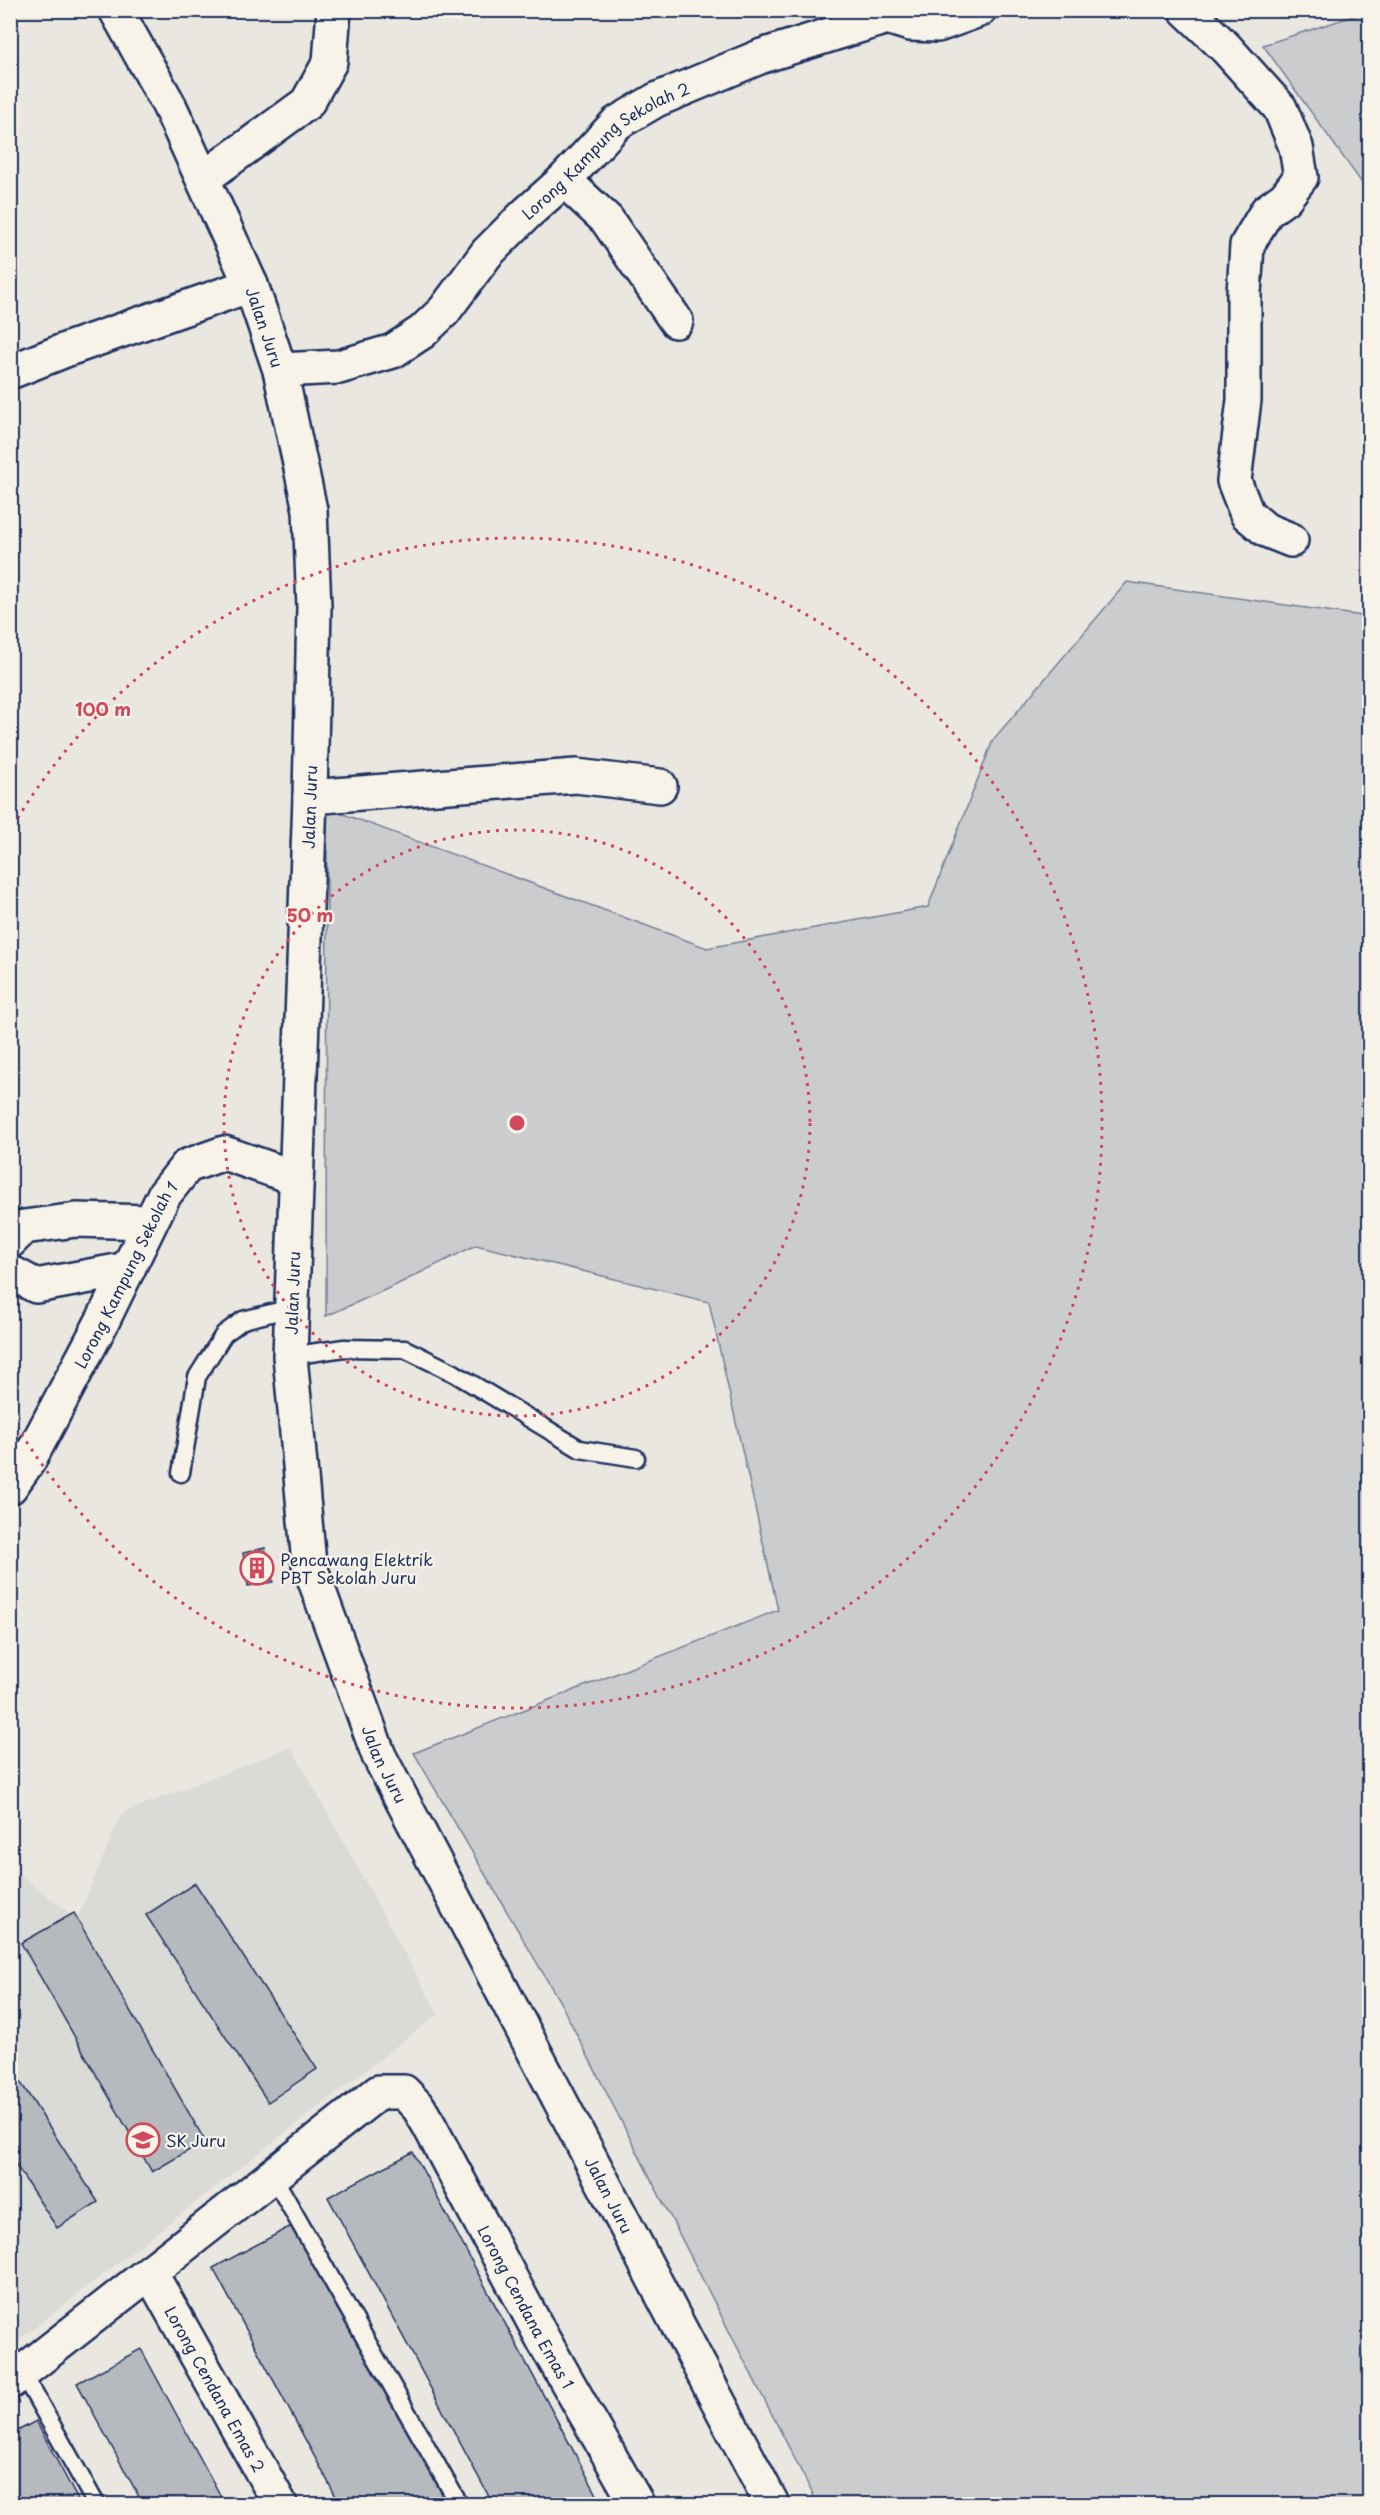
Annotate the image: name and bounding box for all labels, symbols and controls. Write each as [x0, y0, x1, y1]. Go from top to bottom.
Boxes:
street label: Lorong Kampung Sekolah 2 [516, 75, 693, 225]
street label: Jalan Juru [240, 284, 290, 370]
text: 100 m [75, 695, 131, 722]
street label: Jalan Juru [296, 765, 322, 849]
text: 50 m [287, 901, 333, 928]
centre of rings [507, 1113, 527, 1133]
street label: Lorong Kampung Sekolah 1 [68, 1176, 183, 1372]
street label: Jalan Juru [279, 1251, 305, 1335]
place label: Pencawang Elektrik PBT Sekolah Juru [280, 1547, 433, 1589]
building icon: Pencawang Elektrik PBT Sekolah Juru [239, 1550, 275, 1586]
street label: Jalan Juru [357, 1722, 414, 1807]
school or university icon: SK Juru [125, 2122, 161, 2158]
place label: SK Juru [166, 2128, 226, 2152]
street label: Jalan Juru [579, 2152, 640, 2237]
street label: Lorong Cendana Emas 1 [472, 2221, 580, 2393]
street label: Lorong Cendana Emas 2 [159, 2301, 272, 2476]

